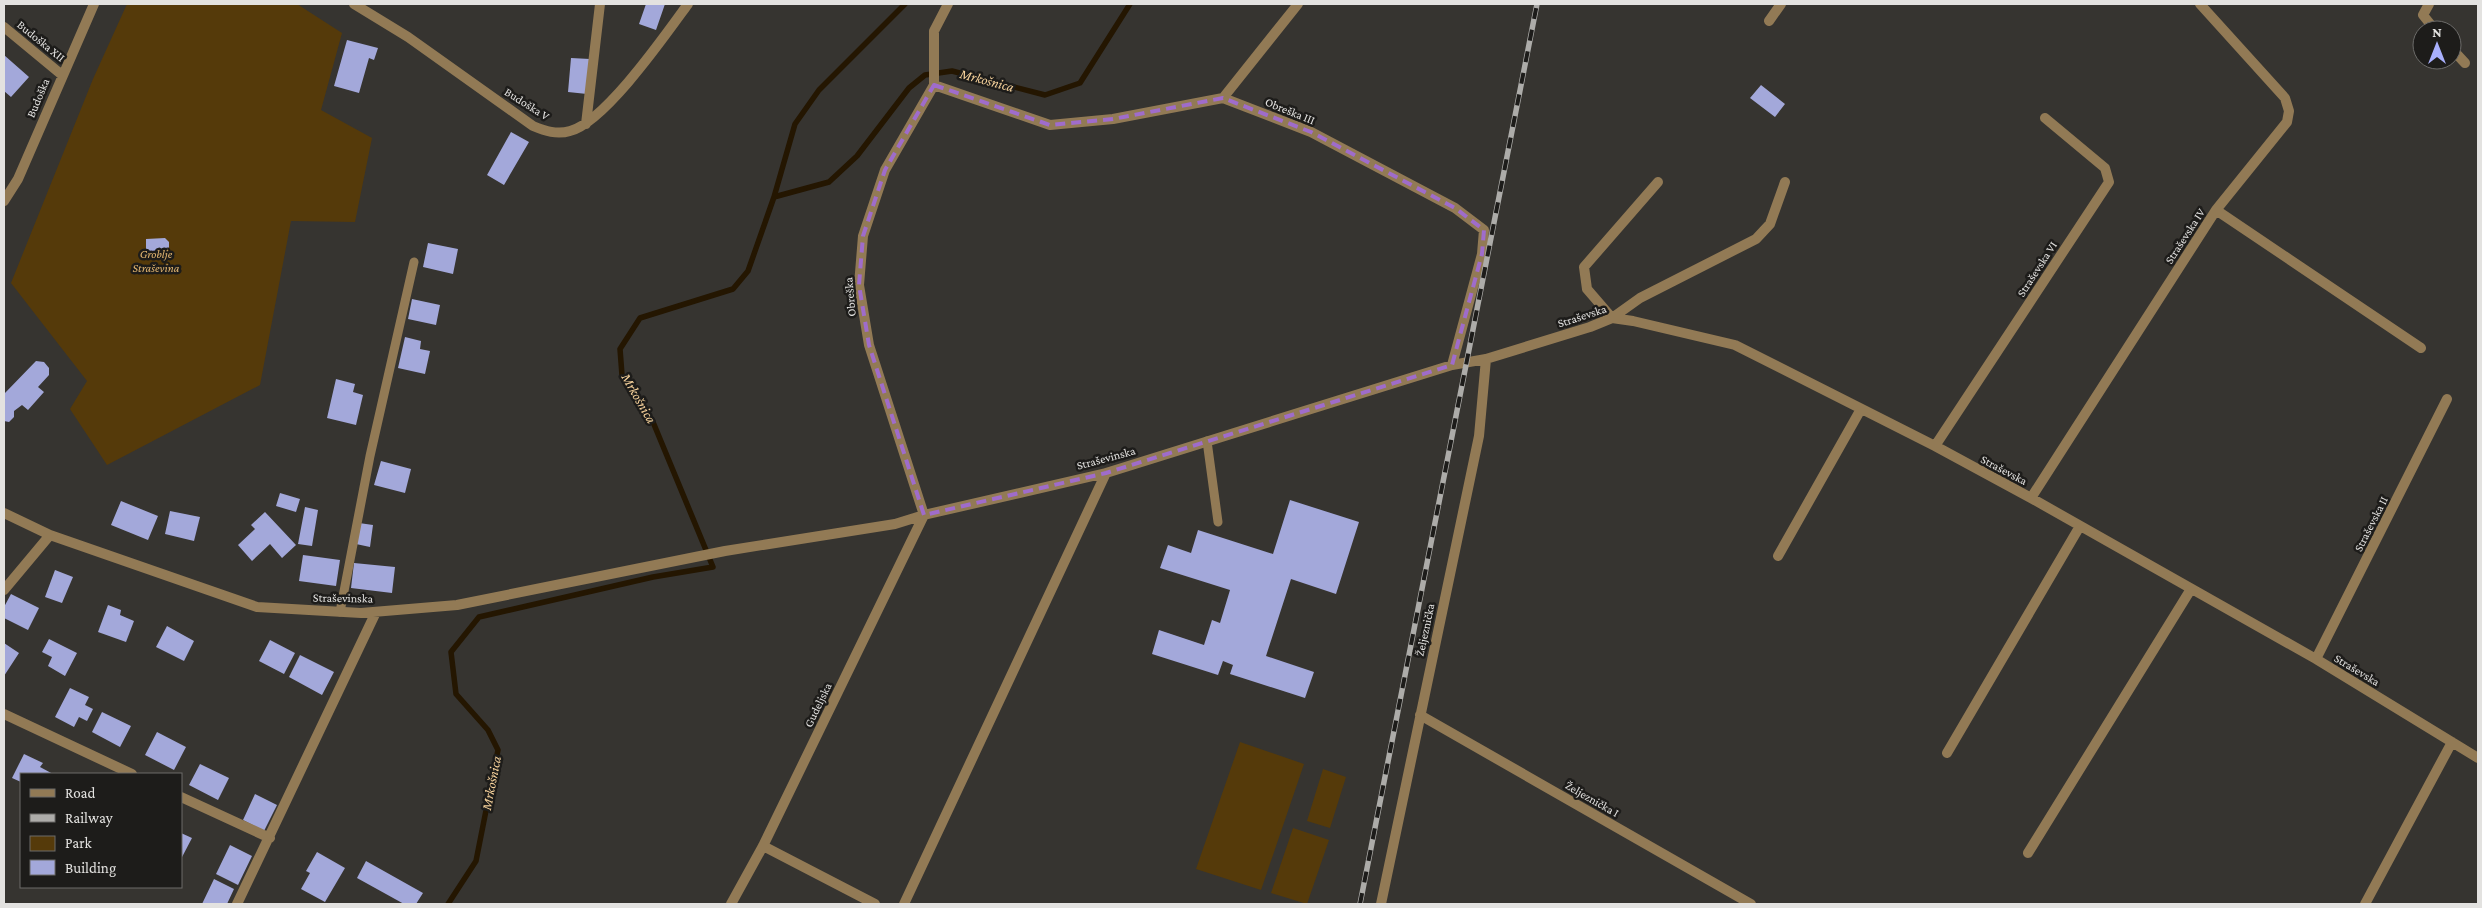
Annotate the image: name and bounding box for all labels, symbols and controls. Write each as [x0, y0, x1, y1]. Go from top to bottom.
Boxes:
street label: Budoška XII [14, 17, 68, 65]
north arrow [2412, 20, 2462, 70]
text: N [2432, 24, 2442, 40]
water label: Mrkošnica [957, 65, 1016, 95]
street label: Budoška [24, 76, 53, 120]
street label: Budoška V [502, 85, 552, 123]
street label: Obreška III [1263, 95, 1317, 127]
street label: Straševska IV [2162, 206, 2208, 266]
street label: Straševska VI [2014, 238, 2060, 299]
park label: Groblje Straševina [133, 247, 180, 275]
street label: Obreška [841, 276, 859, 317]
street label: Straševska [1556, 301, 1609, 330]
water label: Mrkošnica [618, 369, 660, 426]
street label: Straševinska [1075, 443, 1137, 473]
street label: Straševska [1978, 452, 2030, 488]
street label: Straševska II [2351, 494, 2391, 554]
street label: Straševinska [313, 590, 374, 606]
street label: Željeznička [1413, 602, 1438, 658]
street label: Straševska [2332, 651, 2383, 689]
street label: Gudeljska [801, 680, 835, 729]
water label: Mrkošnica [478, 754, 504, 813]
legend [20, 773, 182, 888]
street label: Željeznička I [1563, 778, 1622, 820]
text: Road [65, 785, 96, 801]
text: Railway [65, 810, 113, 827]
text: Park [65, 835, 92, 851]
text: Building [65, 860, 116, 877]

